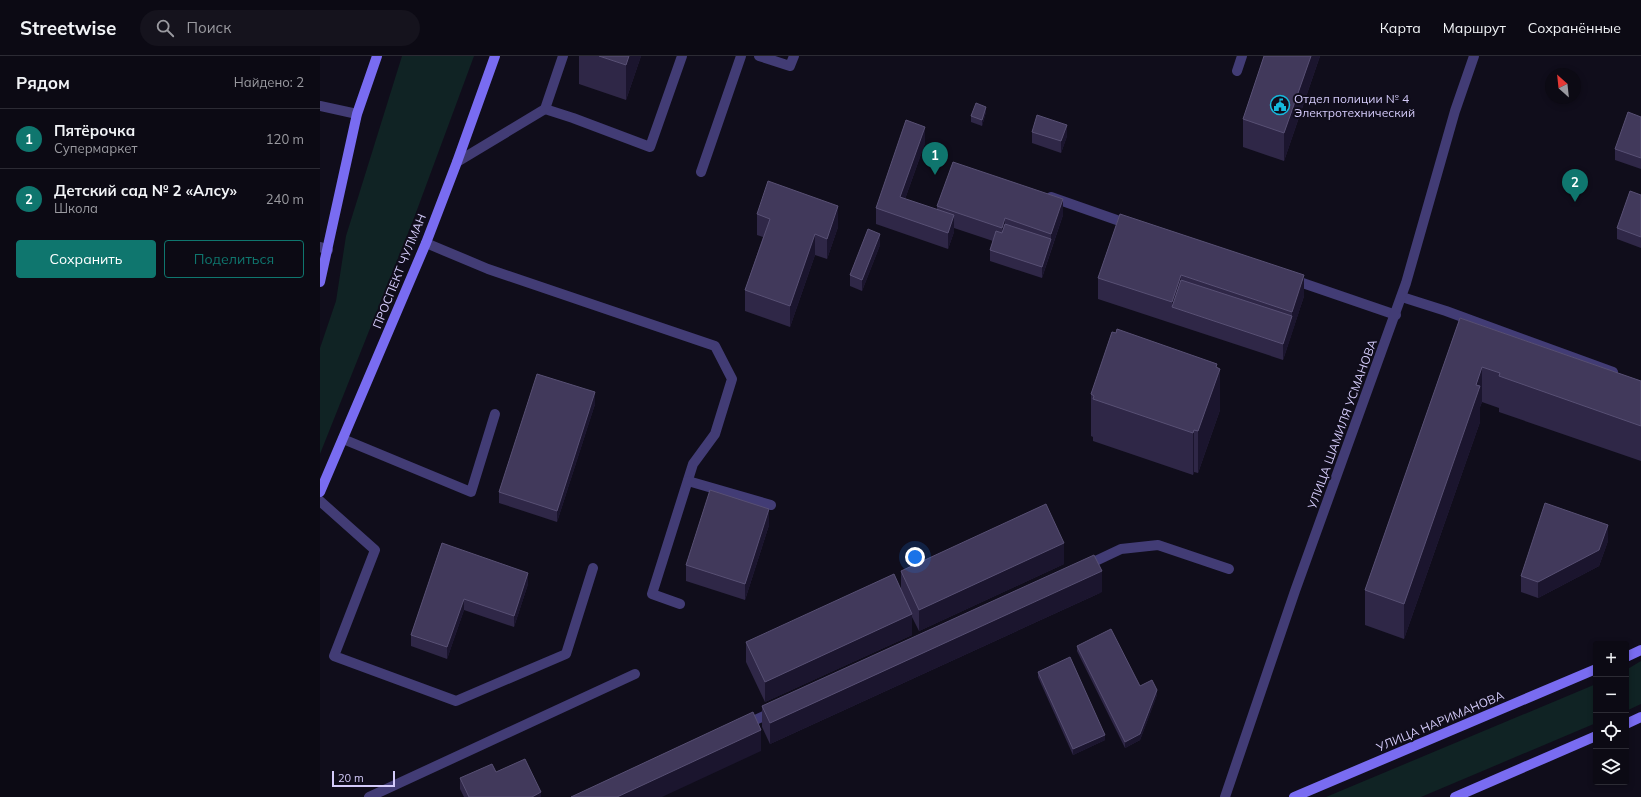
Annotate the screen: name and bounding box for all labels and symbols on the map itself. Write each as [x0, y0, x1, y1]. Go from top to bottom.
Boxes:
north arrow [1545, 68, 1581, 104]
place label: Отдел полиции № 4 Электротехнический [1294, 91, 1415, 120]
public building icon: Отдел полиции № 4 Электротехнический [1269, 94, 1291, 116]
pin: 1 [922, 142, 948, 175]
pin: 2 [1562, 169, 1588, 202]
street label: ПРОСПЕКТ ЧУЛМАН [369, 211, 429, 331]
street label: УЛИЦА ШАМИЛЯ УСМАНОВА [1304, 337, 1380, 512]
your location [905, 547, 925, 567]
street label: УЛИЦА НАРИМАНОВА [1373, 687, 1506, 755]
scale bar [332, 769, 395, 788]

